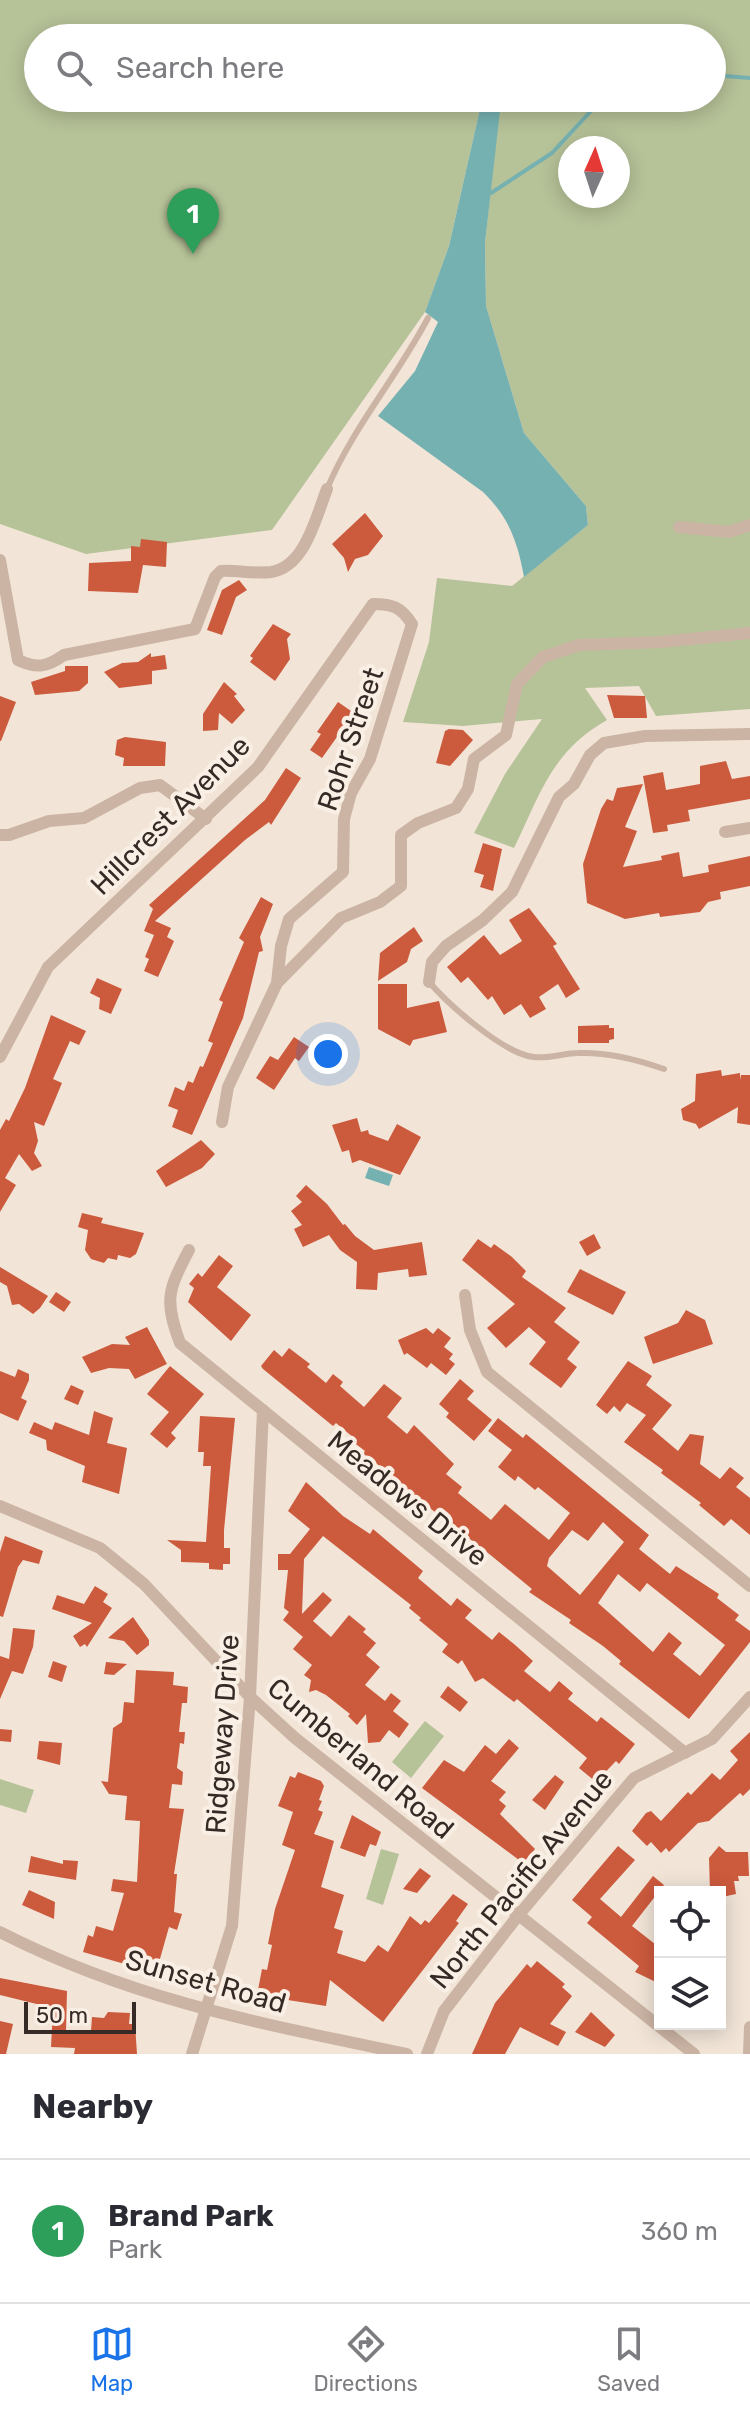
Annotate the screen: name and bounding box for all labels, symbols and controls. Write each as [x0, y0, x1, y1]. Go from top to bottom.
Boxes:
search box [24, 24, 726, 112]
icon: search [52, 46, 96, 90]
text: Search here [116, 50, 284, 86]
north arrow [558, 136, 630, 208]
pin: 1 [167, 188, 219, 254]
street label: Rohr Street [311, 663, 390, 815]
street label: Hillcrest Avenue [84, 729, 257, 902]
your location [308, 1034, 348, 1074]
street label: Meadows Drive [321, 1424, 494, 1573]
street label: Ridgeway Drive [199, 1633, 246, 1835]
street label: Cumberland Road [261, 1671, 460, 1846]
street label: North Pacific Avenue [423, 1763, 620, 1995]
map controls [654, 1886, 726, 2030]
button: locate [654, 1886, 726, 1958]
street label: Sunset Road [122, 1943, 290, 2020]
button: layers [654, 1958, 726, 2030]
scale bar [24, 1998, 136, 2034]
text: 50 m [36, 2002, 88, 2029]
text: Nearby [32, 2086, 153, 2127]
text: Brand Park [108, 2198, 274, 2234]
text: 1 [52, 2216, 64, 2247]
text: 360 m [641, 2216, 718, 2247]
text: Park [108, 2234, 162, 2265]
tab: Map [90, 2322, 134, 2397]
tab: Directions [313, 2322, 418, 2397]
tab: Saved [597, 2322, 660, 2397]

